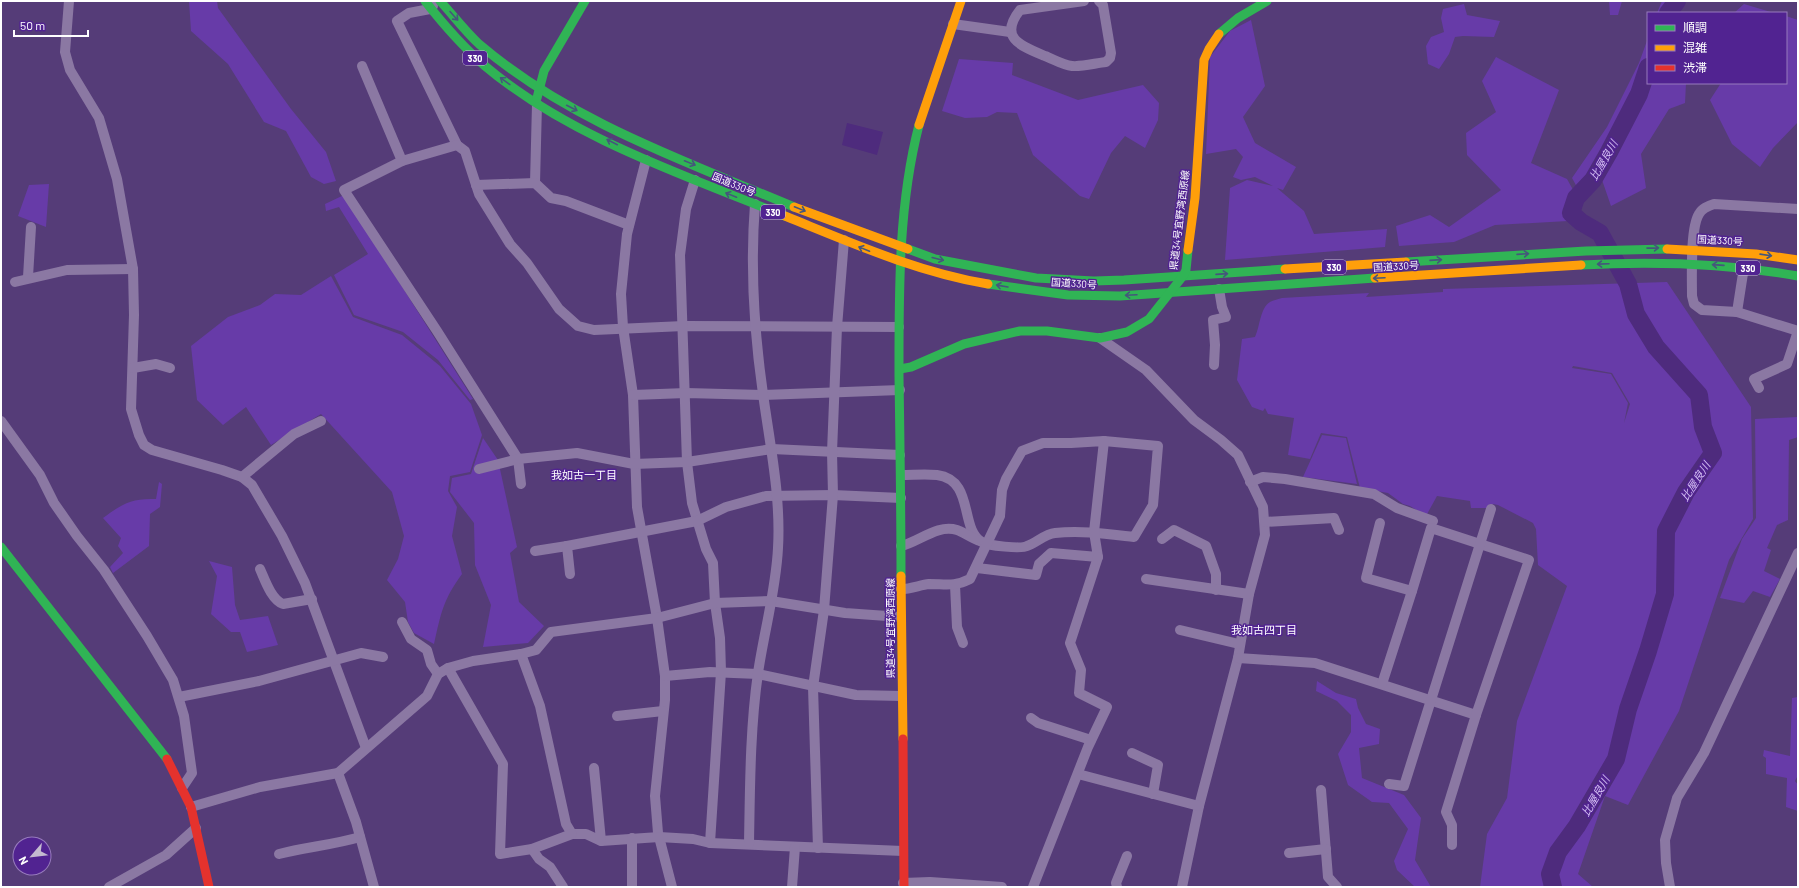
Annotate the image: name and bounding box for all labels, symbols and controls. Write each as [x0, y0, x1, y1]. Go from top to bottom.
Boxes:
one-way arrow [449, 11, 458, 21]
scale bar [14, 12, 88, 38]
legend [1647, 12, 1787, 84]
text: 50 m [20, 18, 45, 32]
text: 順調 [1683, 20, 1707, 34]
text: 混雑 [1683, 40, 1707, 54]
road number: 330 [463, 51, 487, 65]
text: 渋滞 [1683, 60, 1707, 74]
one-way arrow [499, 77, 510, 86]
one-way arrow [566, 105, 578, 112]
water label: 比屋良川 [1586, 137, 1620, 182]
one-way arrow [606, 138, 618, 146]
one-way arrow [683, 159, 695, 167]
street label: 県道34号宜野湾西原線 [1167, 169, 1191, 271]
street label: 国道330号 [710, 170, 758, 198]
one-way arrow [725, 190, 737, 198]
road number: 330 [761, 205, 785, 219]
one-way arrow [793, 206, 805, 214]
street label: 国道330号 [1697, 233, 1743, 247]
one-way arrow [859, 244, 871, 252]
one-way arrow [1646, 245, 1659, 252]
one-way arrow [1516, 251, 1529, 258]
one-way arrow [1759, 251, 1772, 259]
one-way arrow [931, 256, 944, 264]
one-way arrow [1429, 257, 1442, 264]
street label: 国道330号 [1373, 259, 1419, 273]
road number: 330 [1322, 260, 1346, 274]
one-way arrow [1597, 260, 1610, 268]
road number: 330 [1736, 261, 1760, 275]
one-way arrow [1712, 262, 1725, 269]
one-way arrow [1215, 270, 1228, 277]
street label: 国道330号 [1051, 275, 1097, 291]
one-way arrow [1373, 275, 1386, 282]
one-way arrow [996, 282, 1009, 290]
one-way arrow [1125, 292, 1138, 299]
water label: 比屋良川 [1678, 458, 1713, 503]
district label: 我如古一丁目 [551, 468, 617, 481]
street label: 県道34号宜野湾西原線 [884, 578, 896, 678]
district label: 我如古四丁目 [1231, 623, 1297, 636]
water label: 比屋良川 [1578, 773, 1612, 818]
north arrow [12, 836, 52, 876]
text: N [15, 855, 30, 867]

